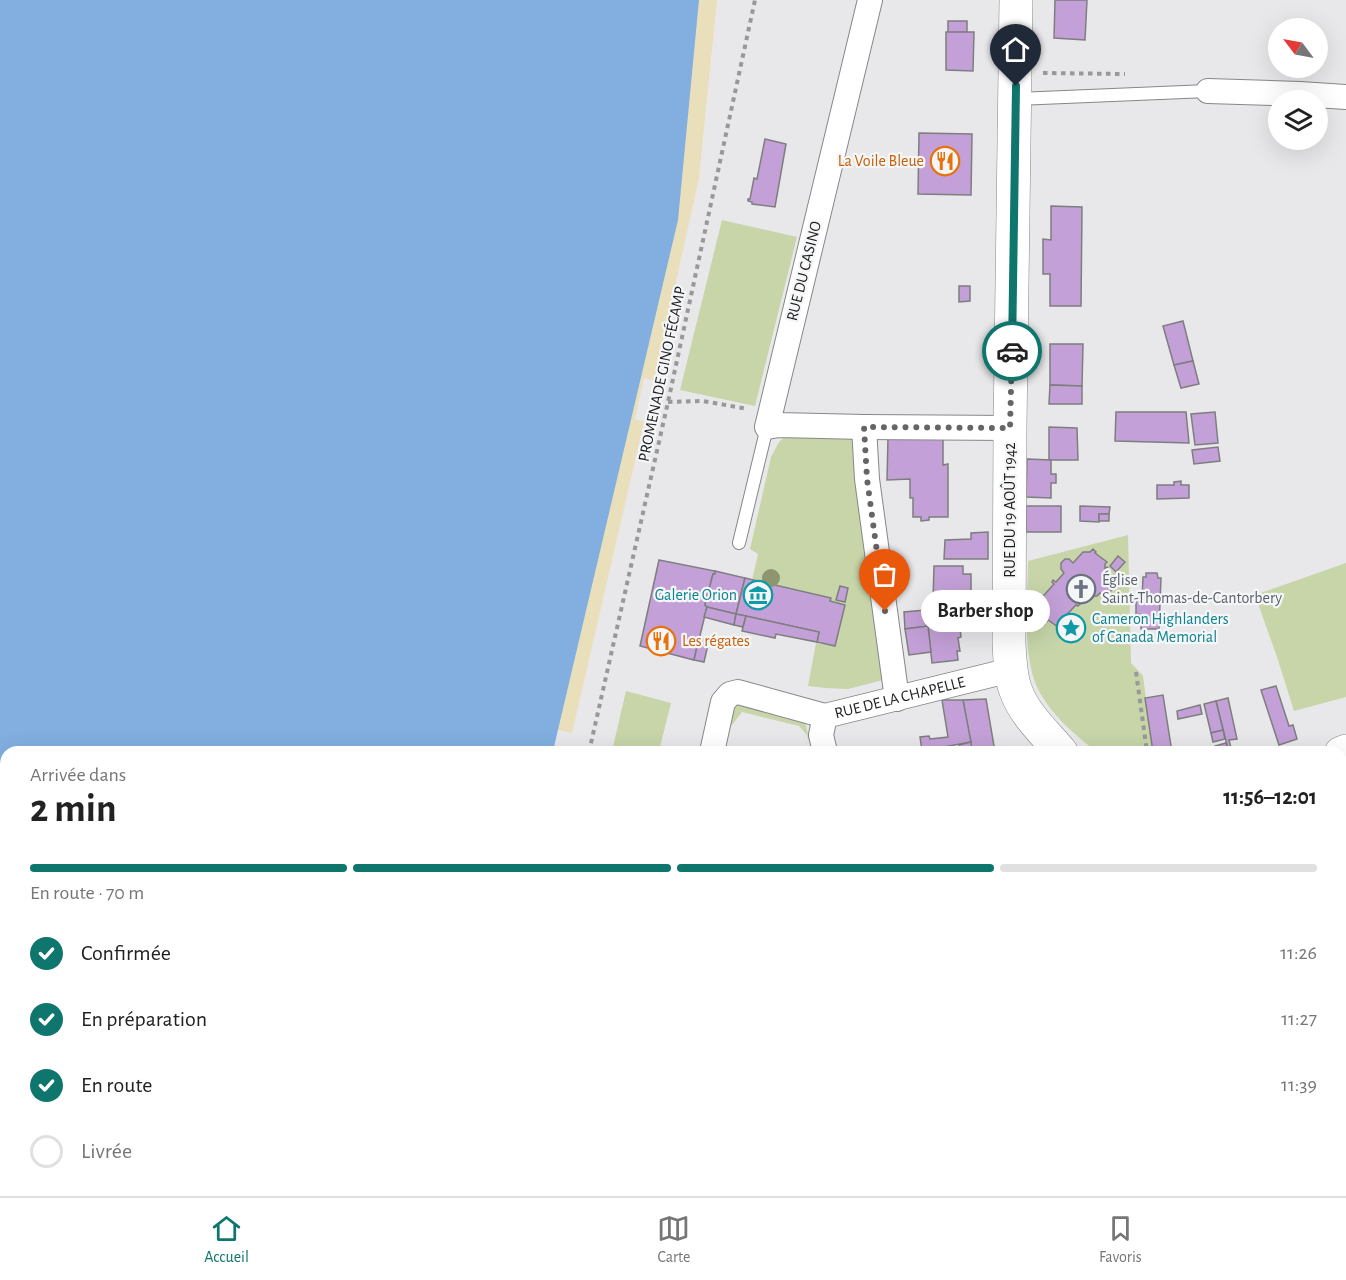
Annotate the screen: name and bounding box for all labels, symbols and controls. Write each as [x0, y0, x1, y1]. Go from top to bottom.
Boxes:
north arrow [1268, 18, 1328, 78]
map controls [1268, 18, 1328, 150]
pin [990, 24, 1041, 86]
icon: home [999, 33, 1032, 66]
button: layers [1268, 90, 1328, 150]
restaurant icon: La Voile Bleue [929, 145, 961, 177]
place label: La Voile Bleue [838, 153, 924, 169]
street label: RUE DU CASINO [784, 220, 824, 322]
street label: PROMENADE GINO FÉCAMP [634, 285, 688, 463]
courier [982, 321, 1042, 381]
icon: car [996, 335, 1029, 368]
street label: RUE DU 19 AOÛT 1942 [1000, 442, 1018, 578]
pin [859, 549, 910, 611]
icon: bag [868, 558, 901, 591]
place label: Église Saint-Thomas-de-Cantorbery [1102, 570, 1282, 607]
church icon: Église Saint-Thomas-de-Cantorbery [1065, 573, 1097, 605]
museum icon: Galerie Orion [742, 579, 774, 611]
place label: Galerie Orion [655, 587, 737, 603]
callout: Barber shop [921, 590, 1050, 632]
text: Barber shop [937, 601, 1034, 621]
place label: Cameron Highlanders of Canada Memorial [1092, 611, 1229, 645]
place icon: Cameron Highlanders of Canada Memorial [1055, 612, 1087, 644]
restaurant icon: Les régates [645, 625, 677, 657]
place label: Les régates [682, 633, 750, 649]
street label: RUE DE LA CHAPELLE [833, 674, 967, 721]
text: Arrivée dans [30, 765, 126, 785]
text: 11:56–12:01 [1223, 786, 1317, 808]
text: 2 min [30, 790, 117, 829]
text: En route · 70 m [30, 883, 144, 903]
icon: check [30, 937, 63, 970]
text: Confirmée [81, 942, 171, 964]
text: 11:26 [1280, 943, 1317, 963]
icon: check [30, 1003, 63, 1036]
text: En préparation [81, 1008, 207, 1030]
text: 11:27 [1281, 1009, 1317, 1029]
icon: check [30, 1069, 63, 1102]
text: En route [81, 1074, 152, 1096]
text: 11:39 [1281, 1075, 1317, 1095]
text: Livrée [81, 1140, 132, 1162]
tab: Accueil [204, 1212, 249, 1267]
tab: Carte [657, 1212, 690, 1267]
tab: Favoris [1099, 1212, 1142, 1267]

